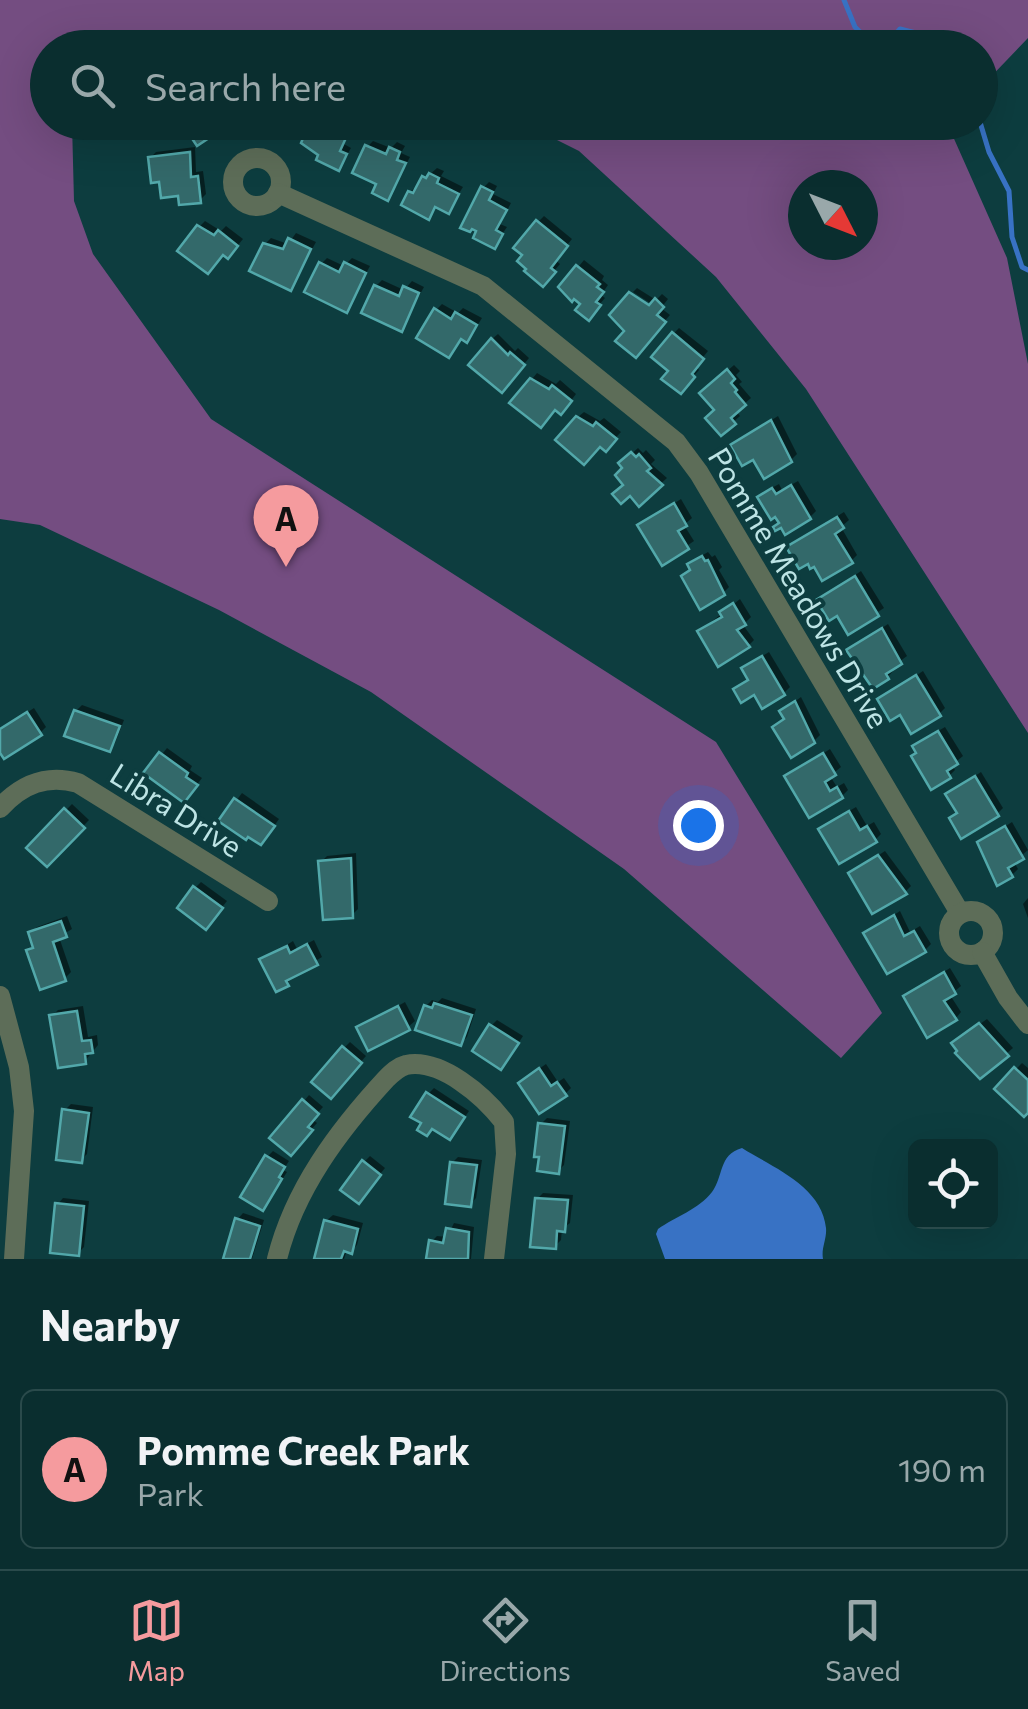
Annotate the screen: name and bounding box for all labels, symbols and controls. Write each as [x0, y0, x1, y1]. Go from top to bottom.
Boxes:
search box [30, 30, 998, 140]
icon: search [65, 58, 120, 113]
text: Search here [145, 62, 346, 109]
north arrow [788, 170, 878, 260]
street label: Pomme Meadows Drive [702, 440, 898, 734]
pin: A [254, 484, 318, 567]
street label: Libra Drive [104, 754, 250, 864]
your location [673, 800, 724, 851]
map controls [908, 1139, 998, 1229]
button: locate [908, 1139, 998, 1229]
text: Nearby [40, 1298, 180, 1350]
text: Pomme Creek Park [137, 1426, 470, 1473]
text: A [63, 1449, 86, 1489]
text: 190 m [898, 1449, 986, 1489]
text: Park [137, 1473, 204, 1513]
tab: Map [127, 1593, 185, 1687]
tab: Directions [439, 1593, 571, 1687]
tab: Saved [825, 1593, 901, 1687]

